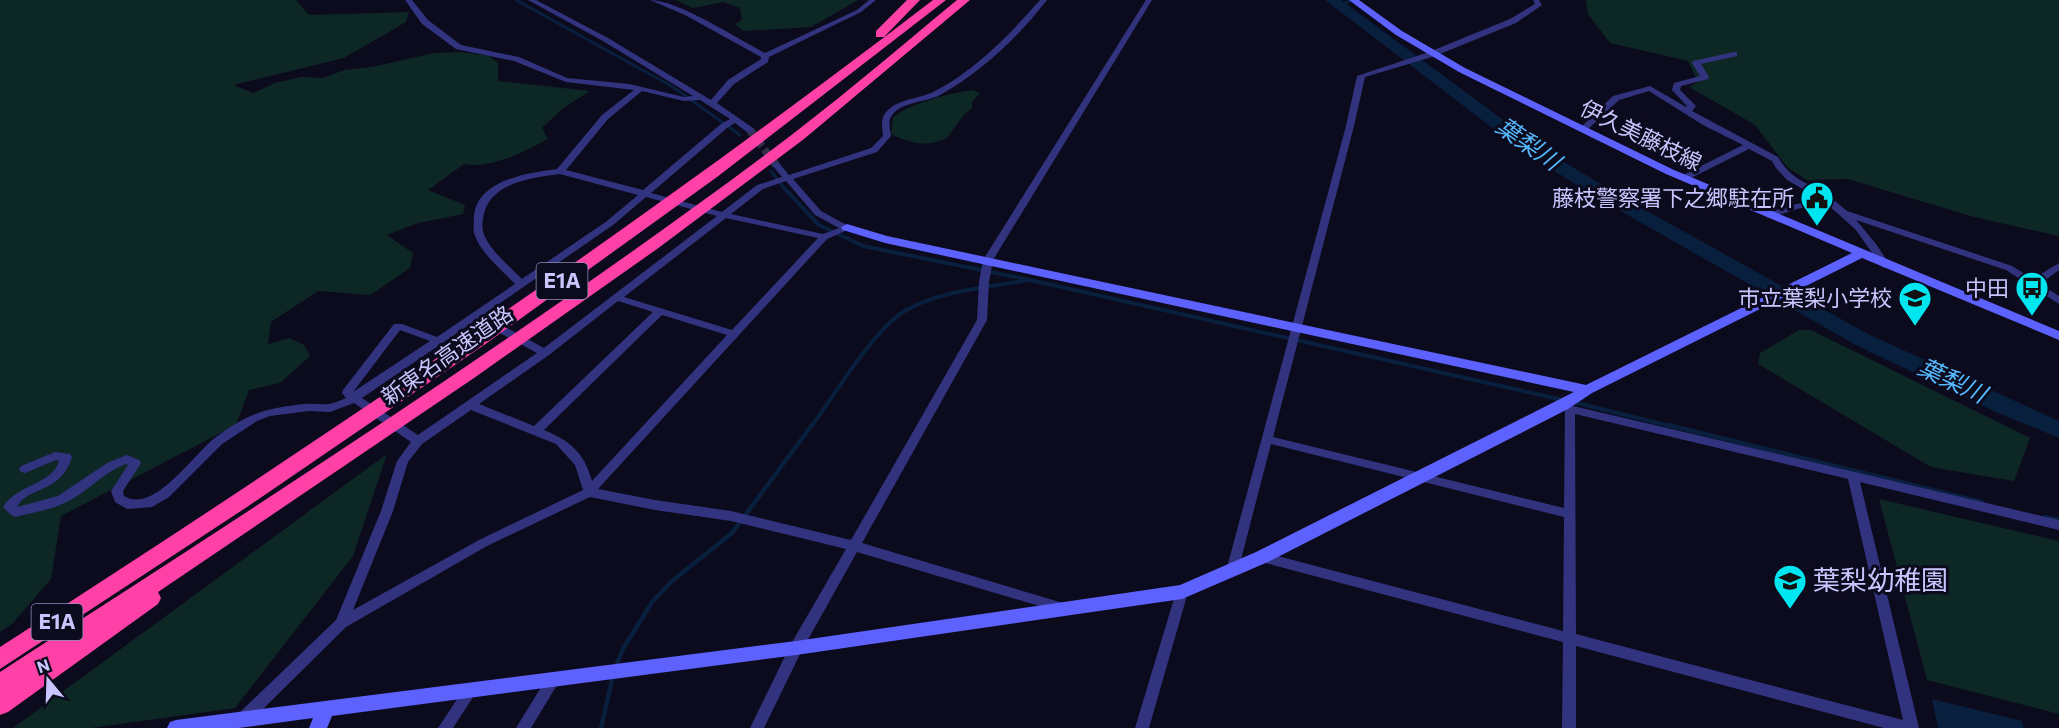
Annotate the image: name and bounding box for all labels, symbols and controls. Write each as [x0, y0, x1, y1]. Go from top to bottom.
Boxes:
street label: 伊久美藤枝線 [1576, 93, 1706, 176]
water label: 葉梨川 [1491, 110, 1569, 177]
public building icon: 藤枝警察署下之郷駐在所 [1799, 180, 1835, 227]
place label: 藤枝警察署下之郷駐在所 [1552, 184, 1794, 211]
road number: E1A [536, 263, 588, 299]
bus stop icon: 中田 [2014, 270, 2050, 317]
place label: 中田 [1965, 274, 2009, 301]
school or university icon: 市立葉梨小学校 [1897, 280, 1933, 327]
place label: 市立葉梨小学校 [1738, 284, 1892, 311]
street label: 新東名高速道路 [376, 299, 518, 410]
water label: 葉梨川 [1914, 351, 1994, 409]
school or university icon: 葉梨幼稚園 [1772, 563, 1808, 610]
place label: 葉梨幼稚園 [1813, 563, 1948, 596]
road number: E1A [32, 604, 82, 640]
north arrow [18, 650, 78, 710]
text: N [34, 654, 52, 676]

